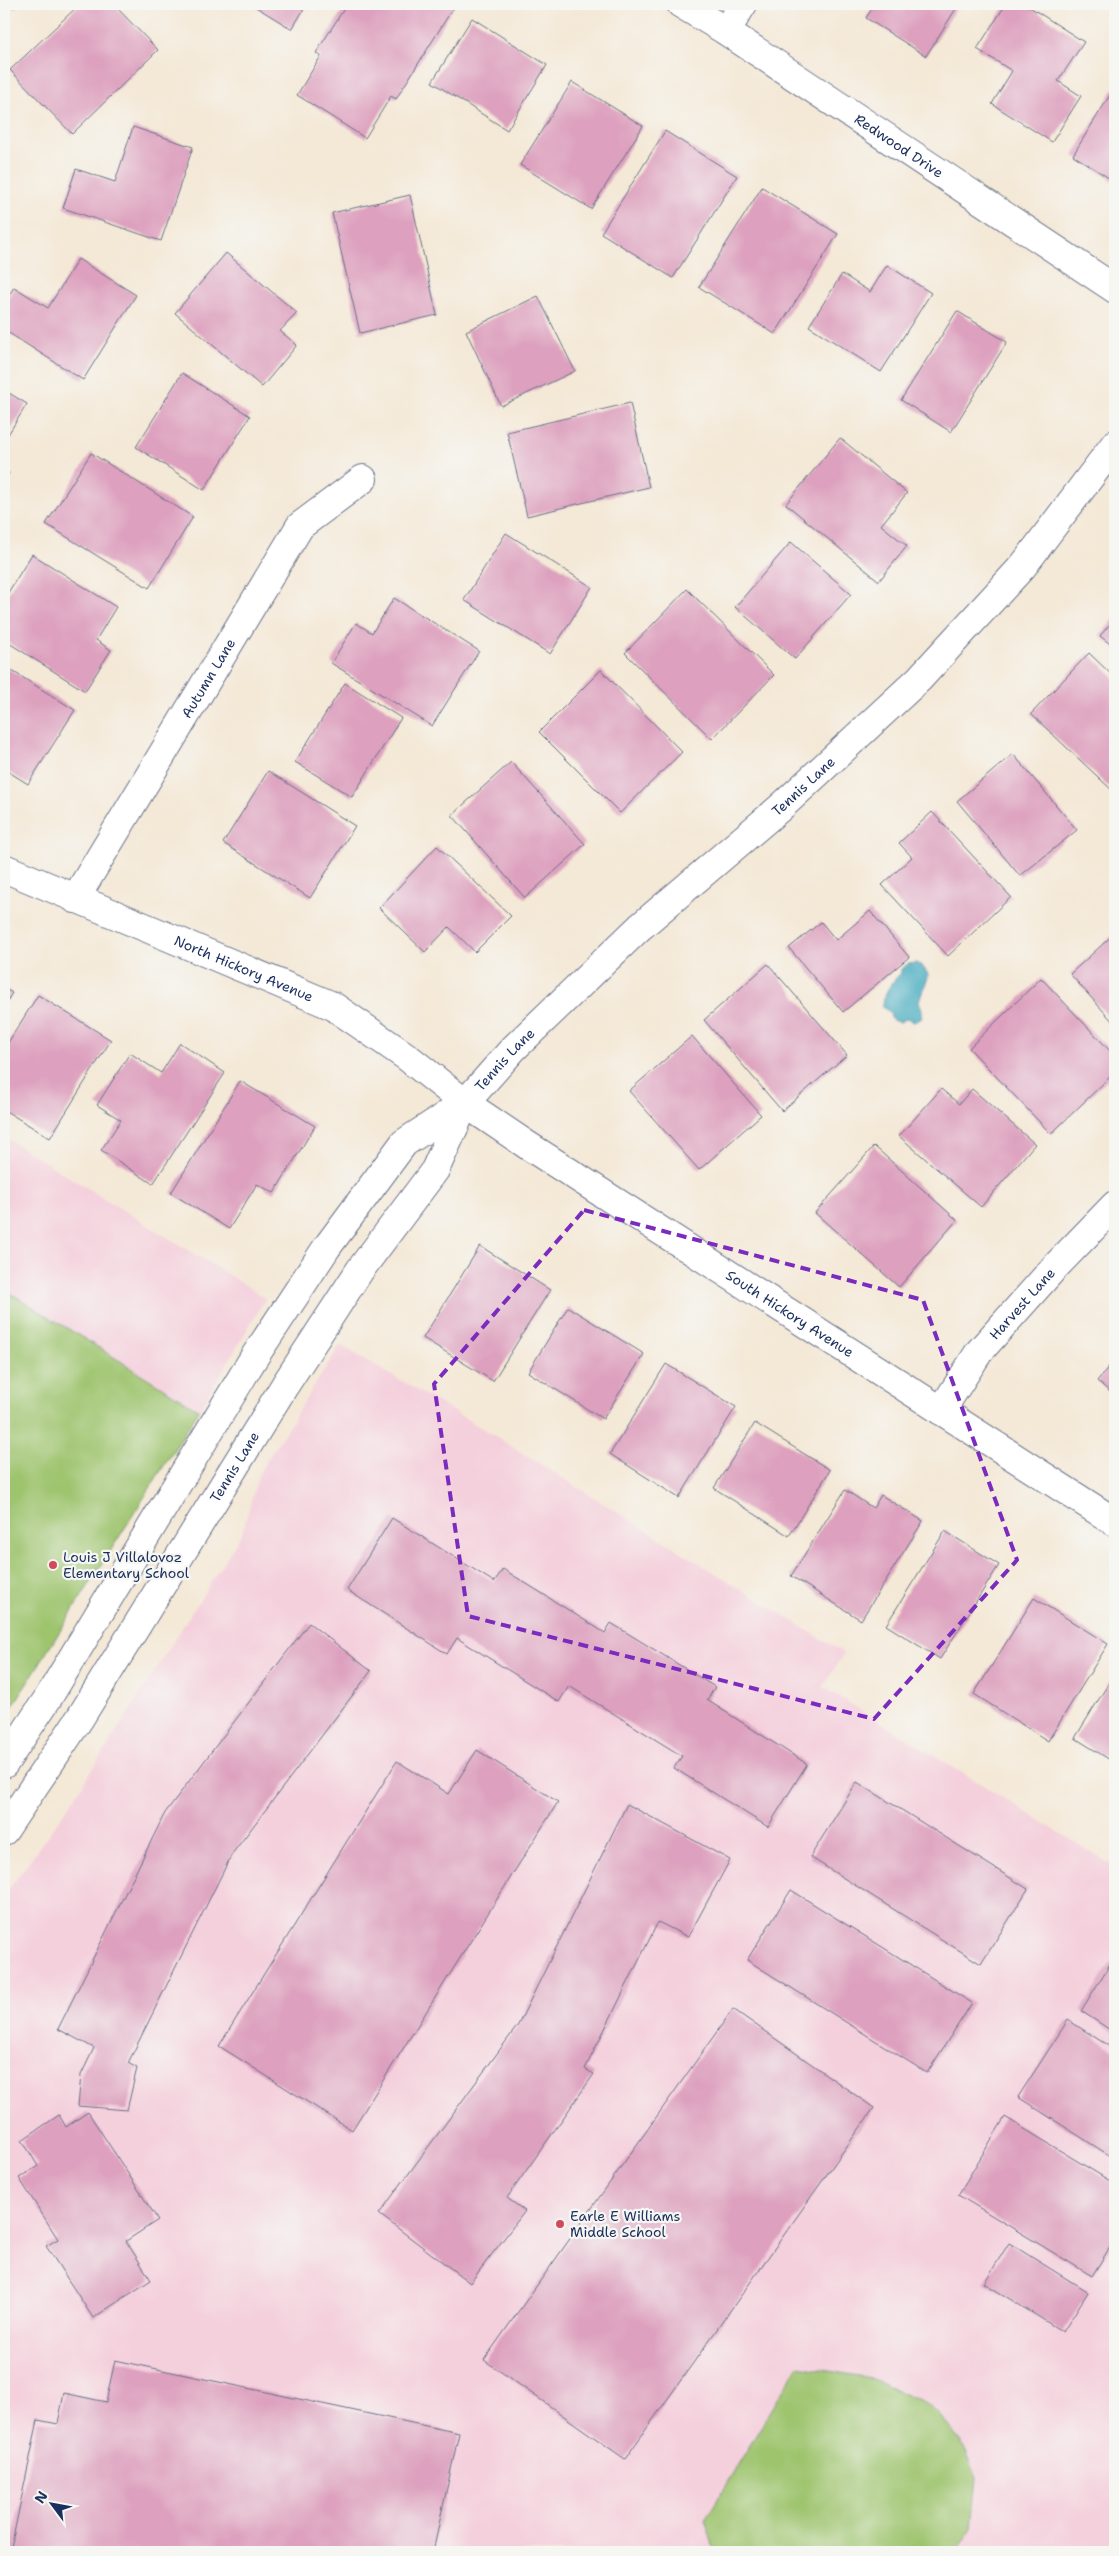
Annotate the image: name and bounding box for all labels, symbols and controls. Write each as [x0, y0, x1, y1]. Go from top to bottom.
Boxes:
street label: Redwood Drive [851, 110, 947, 182]
street label: Autumn Lane [177, 635, 239, 721]
street label: Tennis Lane [768, 753, 839, 820]
street label: North Hickory Avenue [171, 931, 316, 1006]
street label: Tennis Lane [471, 1024, 538, 1095]
street label: Harvest Lane [985, 1264, 1059, 1343]
street label: South Hickory Avenue [723, 1266, 857, 1361]
street label: Tennis Lane [206, 1428, 263, 1506]
place label: Louis J Villalovoz Elementary School [63, 1548, 190, 1582]
marker: Louis J Villalovoz Elementary School [47, 1559, 59, 1571]
place label: Earle E Williams Middle School [570, 2207, 681, 2241]
marker: Earle E Williams Middle School [554, 2218, 566, 2230]
north arrow [28, 2478, 78, 2528]
text: N [30, 2488, 52, 2507]

